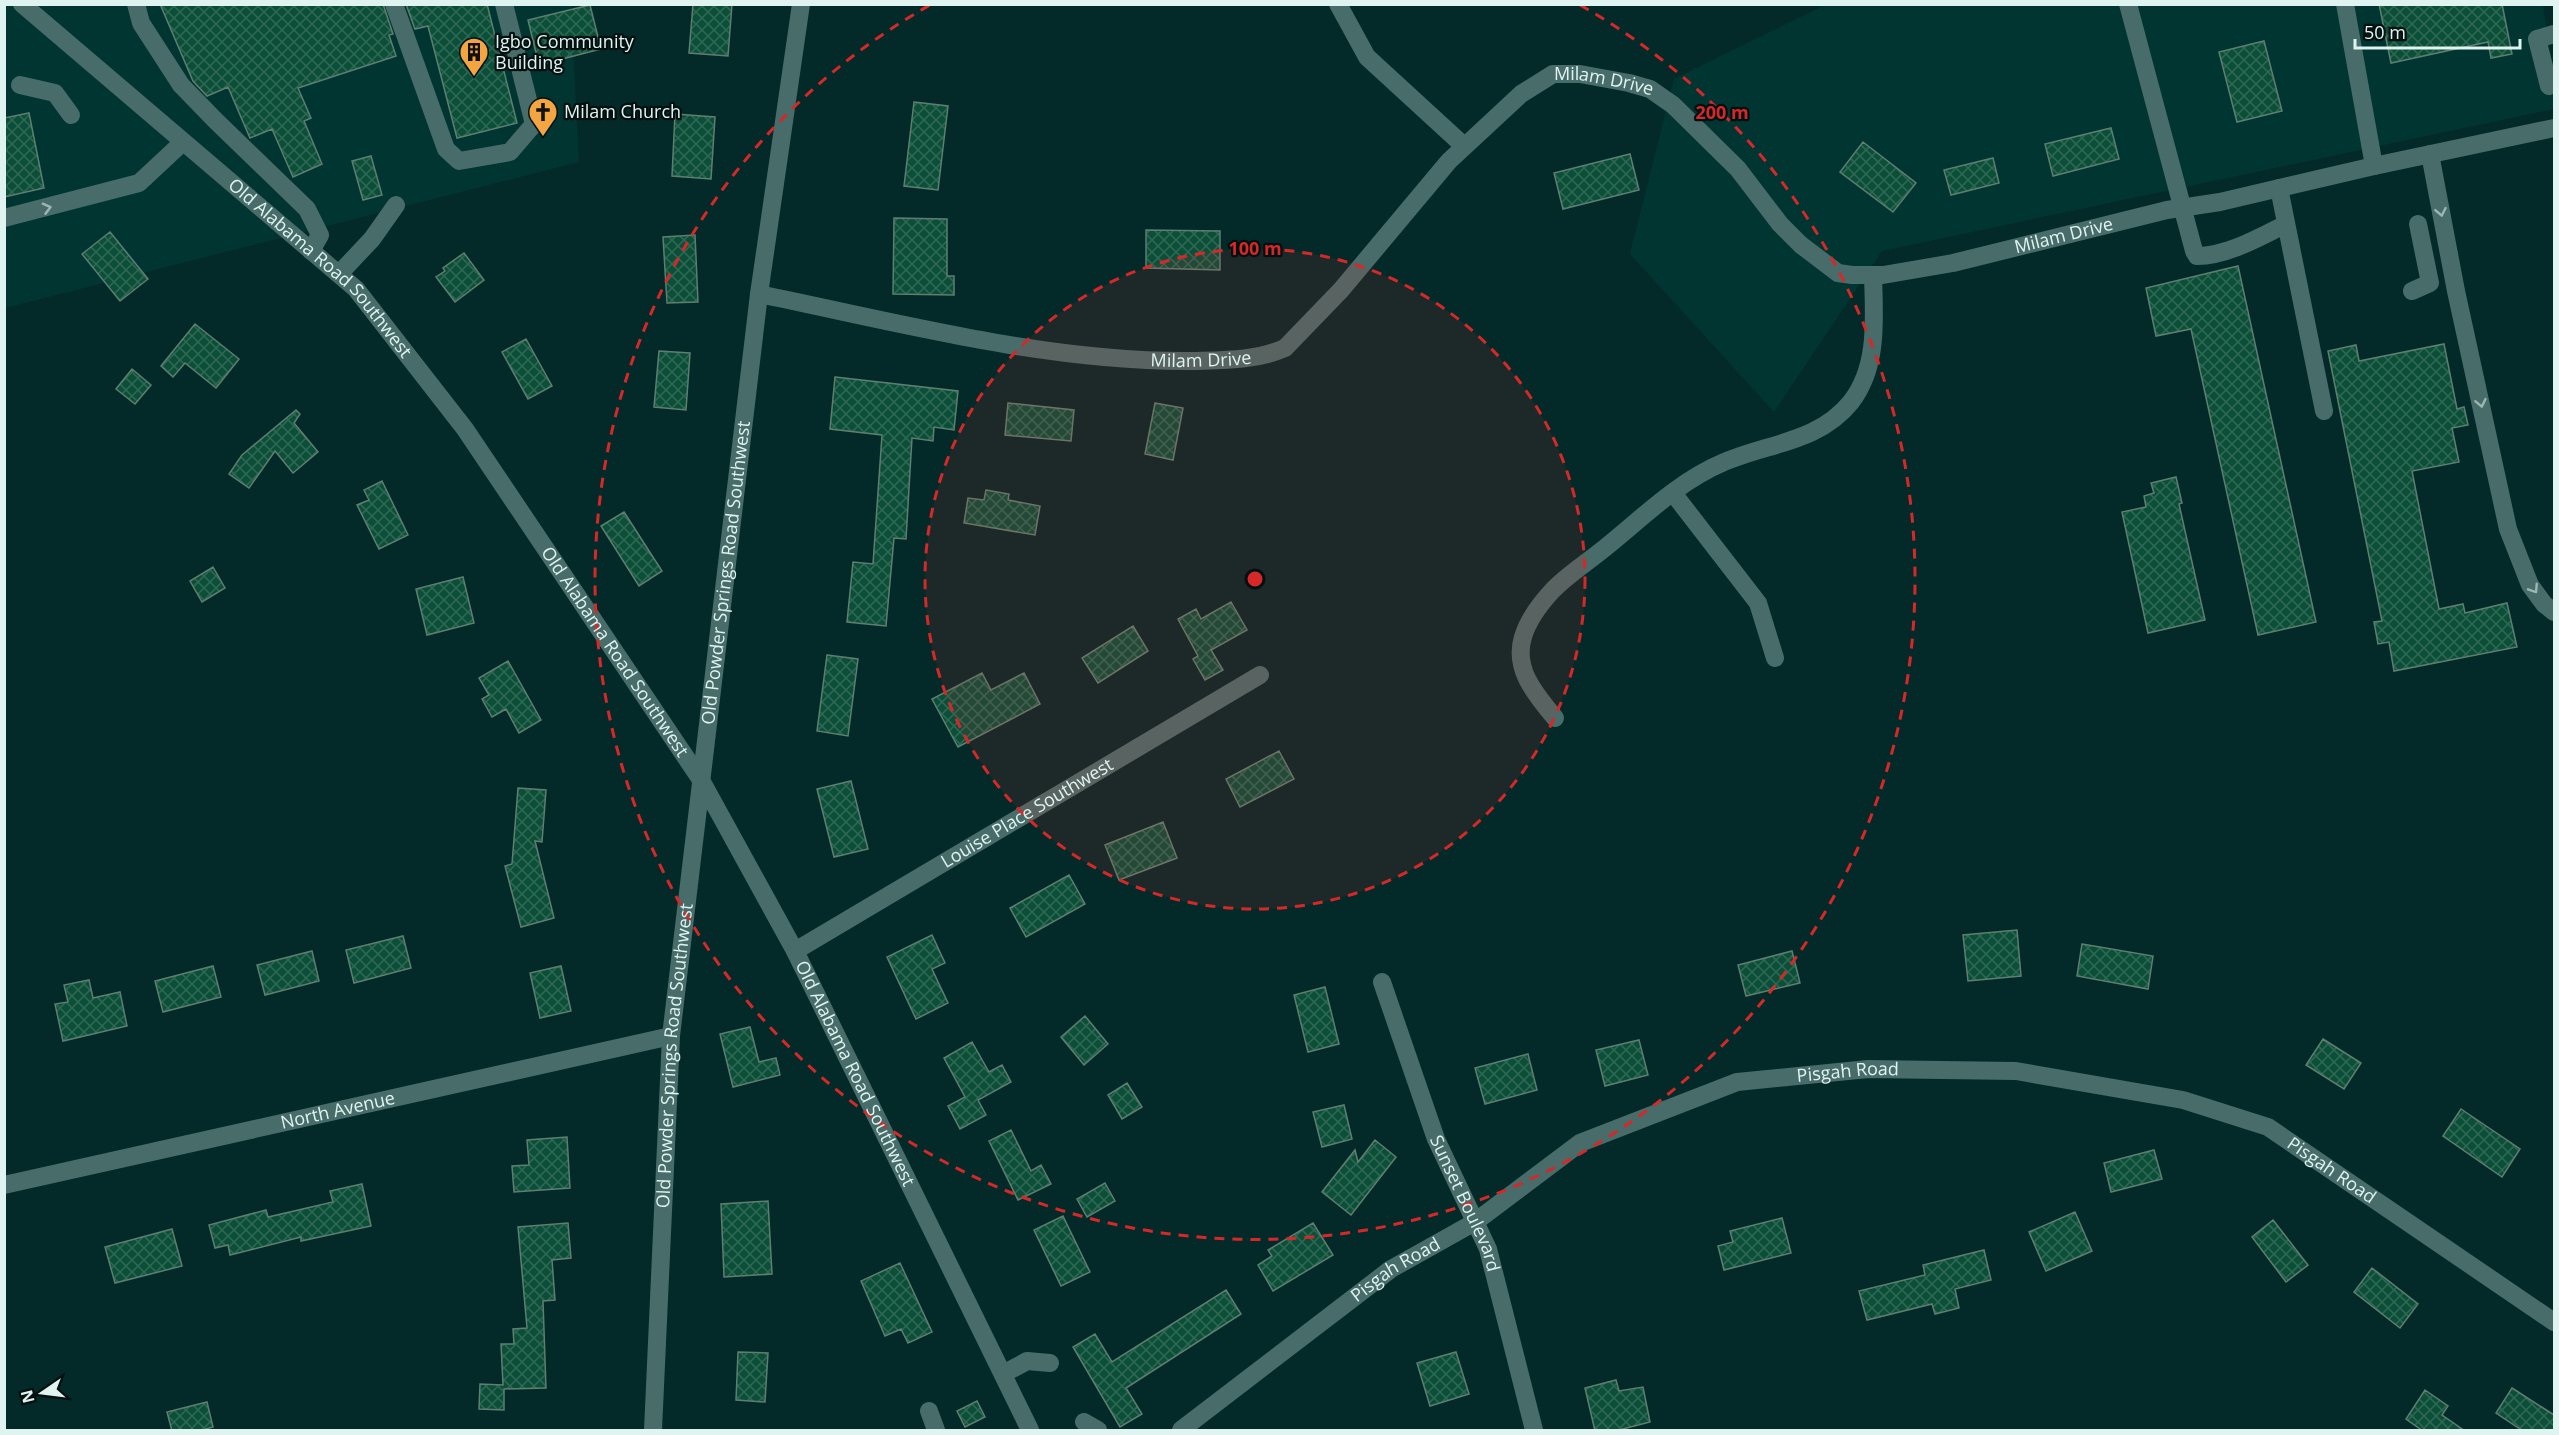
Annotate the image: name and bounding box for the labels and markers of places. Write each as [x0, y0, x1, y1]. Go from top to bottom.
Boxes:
place label: Igbo Community Building [495, 29, 635, 74]
building icon: Igbo Community Building [458, 36, 490, 78]
church icon: Milam Church [527, 96, 559, 138]
place label: Milam Church [564, 99, 681, 123]
centre of rings [1245, 569, 1265, 589]

